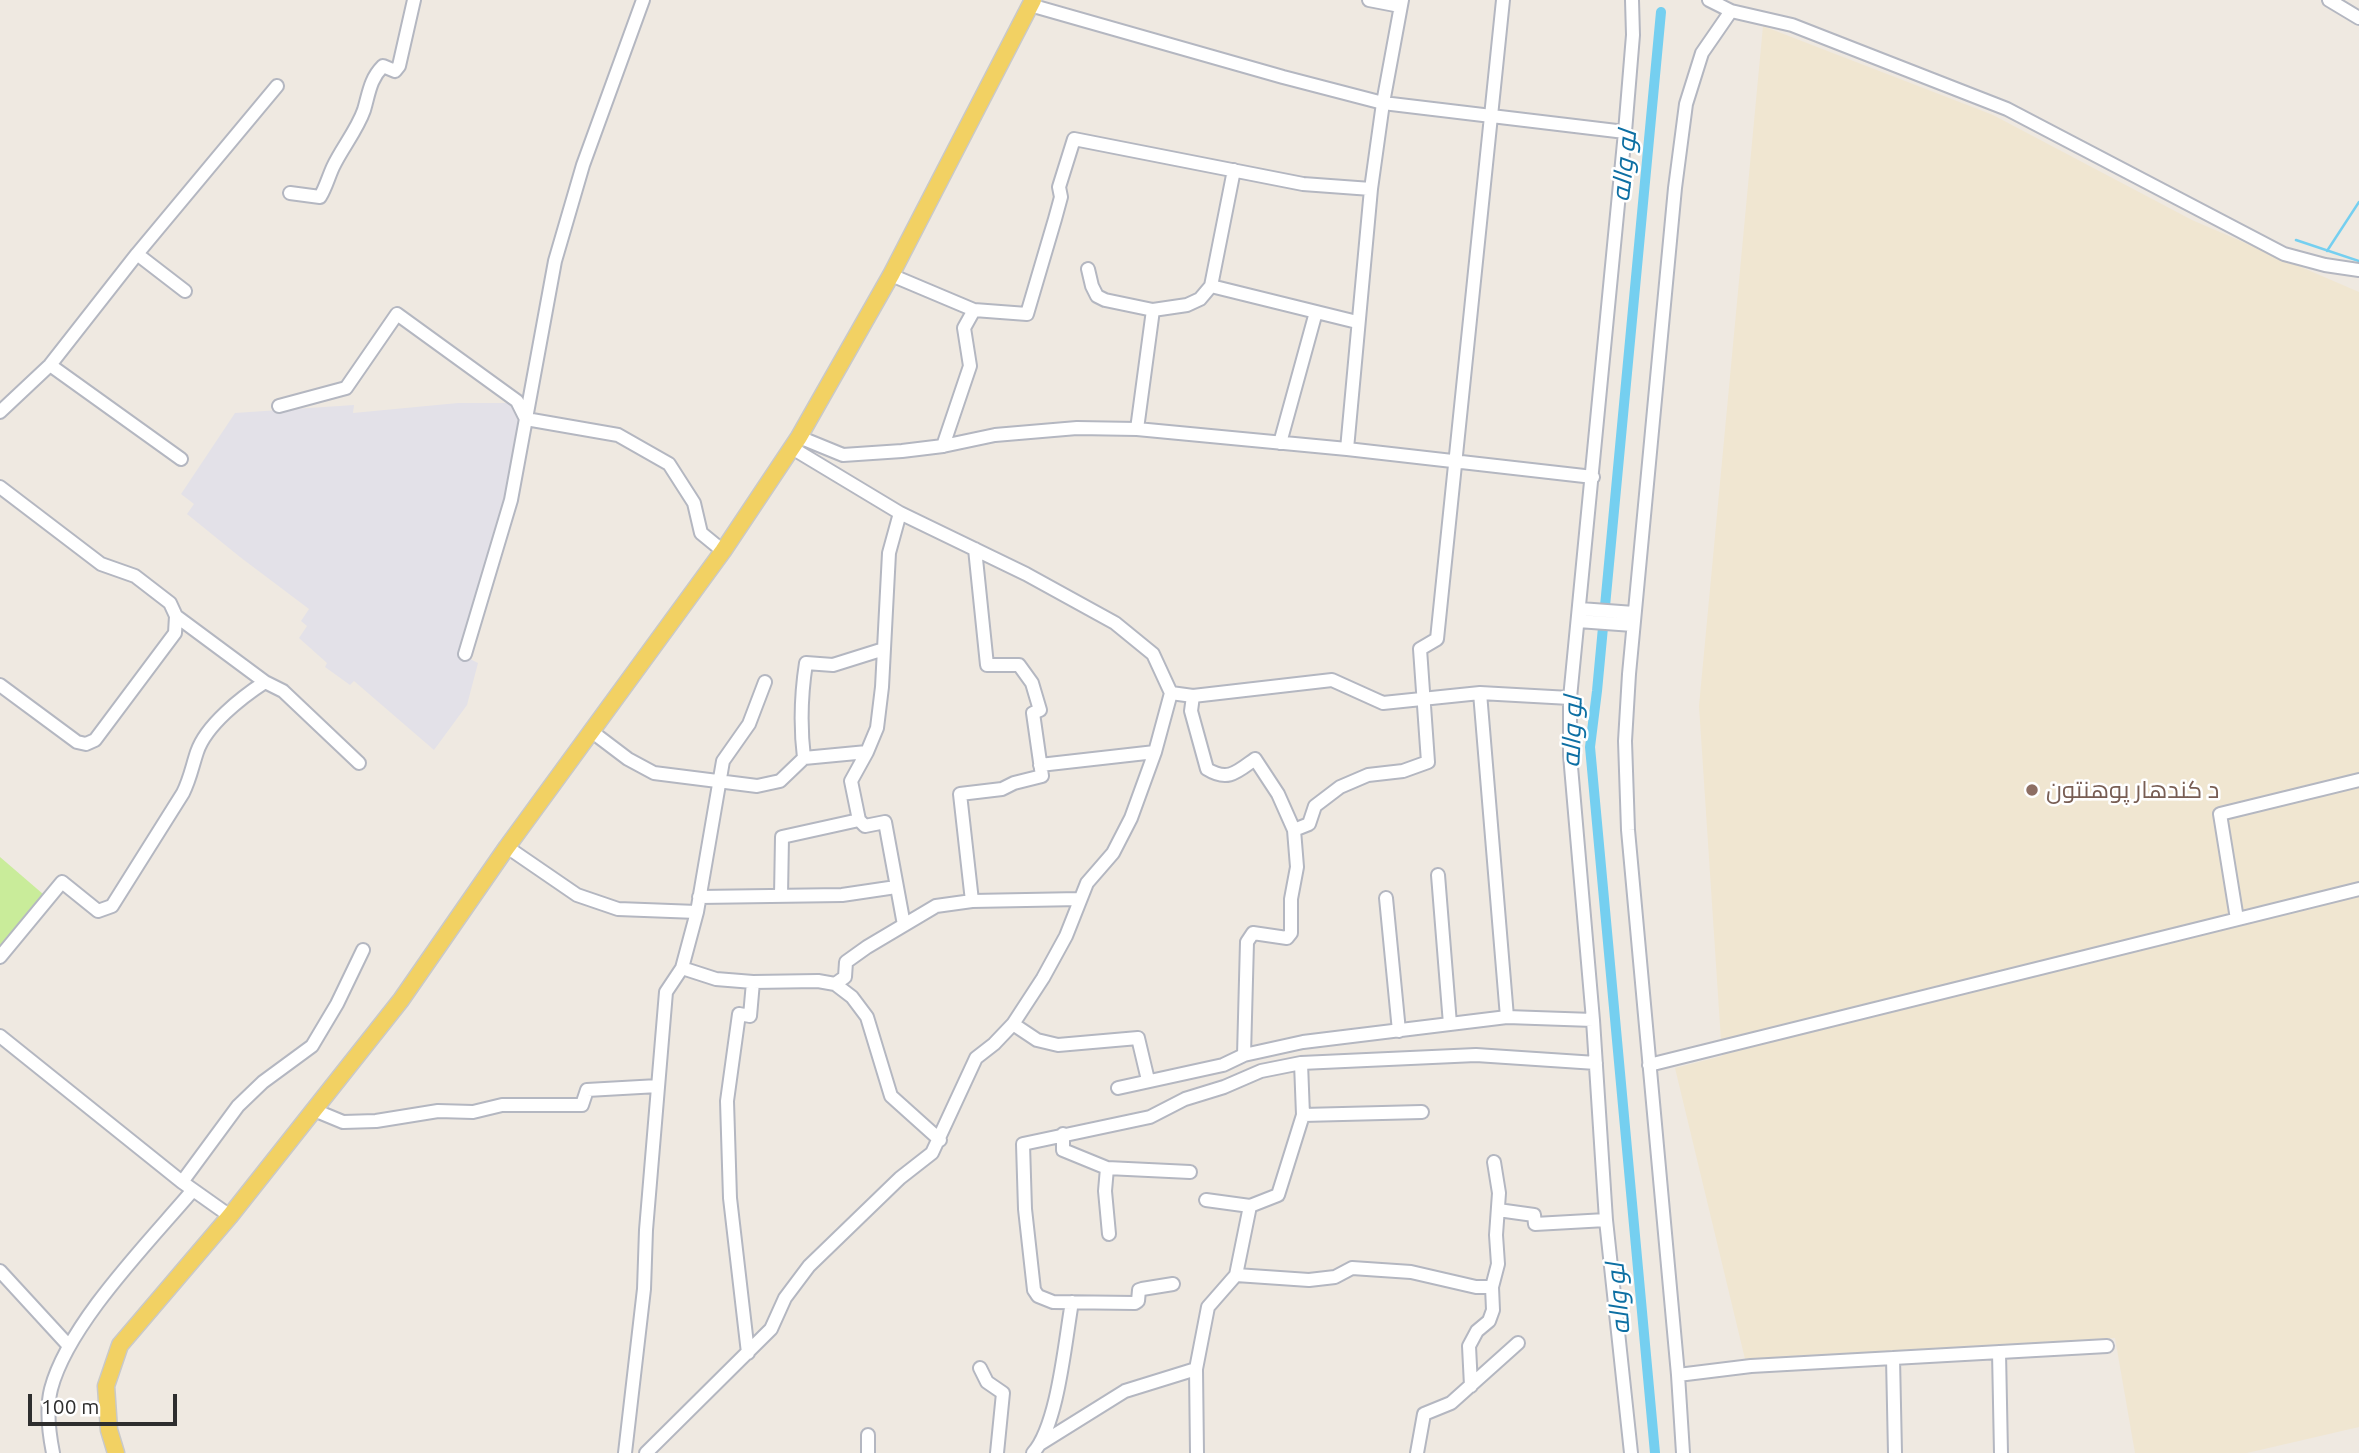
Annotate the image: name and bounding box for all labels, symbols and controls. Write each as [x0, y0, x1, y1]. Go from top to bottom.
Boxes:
water label: لو واله [1605, 129, 1643, 203]
water label: لو واله [1555, 696, 1589, 768]
place label: د کندهار پوهنتون [2046, 776, 2219, 804]
marker: د کندهار پوهنتون [2024, 782, 2040, 798]
water label: لو واله [1599, 1262, 1637, 1336]
scale bar [32, 1380, 180, 1424]
text: 100 m [41, 1394, 99, 1418]

